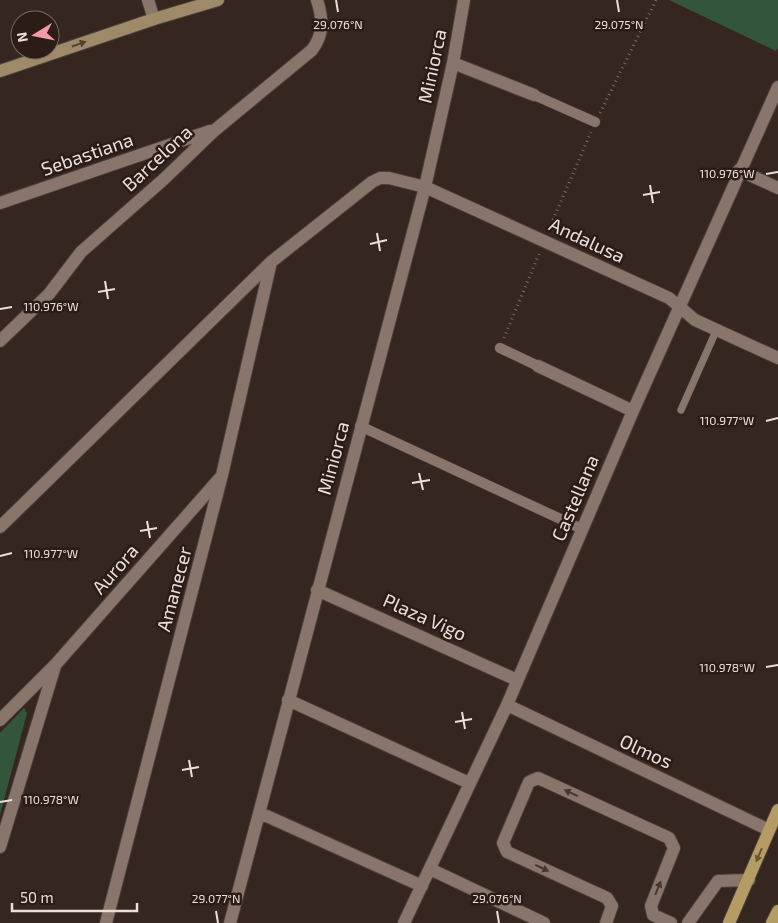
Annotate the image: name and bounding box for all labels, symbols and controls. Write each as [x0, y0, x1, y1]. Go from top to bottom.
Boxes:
north arrow [10, 10, 60, 60]
text: 29.076°N [313, 17, 363, 31]
text: 29.075°N [595, 17, 643, 31]
street label: Miniorca [412, 27, 451, 105]
text: N [12, 31, 31, 44]
one-way arrow [72, 40, 87, 48]
street label: Barcelona [117, 120, 196, 196]
street label: Sebastiana [38, 127, 136, 180]
text: 110.976°W [699, 166, 755, 180]
street label: Andalusa [546, 212, 629, 267]
text: 110.976°W [23, 299, 79, 313]
text: 110.977°W [700, 413, 754, 427]
street label: Miniorca [312, 419, 353, 497]
street label: Castellana [546, 451, 603, 544]
street label: Aurora [87, 539, 143, 598]
street label: Amanecer [151, 543, 196, 634]
text: 110.977°W [24, 546, 78, 560]
street label: Plaza Vigo [380, 588, 470, 645]
text: 110.978°W [699, 660, 755, 674]
street label: Olmos [616, 728, 676, 773]
one-way arrow [564, 789, 578, 797]
text: 110.978°W [23, 792, 79, 806]
one-way arrow [754, 848, 762, 862]
one-way arrow [535, 865, 549, 873]
scale bar [12, 880, 138, 912]
one-way arrow [654, 880, 662, 895]
text: 50 m [20, 888, 54, 906]
text: 29.077°N [192, 891, 240, 905]
text: 29.076°N [472, 891, 522, 905]

